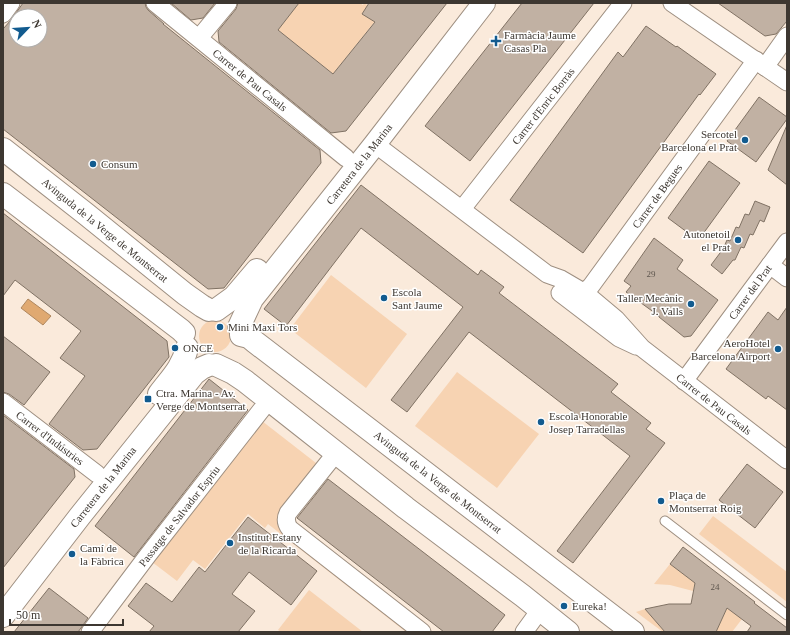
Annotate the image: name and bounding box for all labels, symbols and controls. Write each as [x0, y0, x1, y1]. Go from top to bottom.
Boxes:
north arrow [8, 8, 48, 48]
text: N [30, 18, 44, 30]
place label: Farmàcia Jaume Casas Pla [504, 29, 576, 54]
marker: Farmàcia Jaume Casas Pla [491, 36, 501, 46]
street label: Carrer de Pau Casals [210, 46, 290, 114]
street label: Carrer d'Enric Borràs [509, 65, 577, 147]
street label: Carretera de la Marina [324, 121, 394, 207]
place label: Sercotel Barcelona el Prat [661, 128, 737, 153]
marker: Sercotel Barcelona el Prat [740, 135, 750, 145]
place label: Consum [101, 158, 138, 170]
marker: Consum [88, 159, 98, 169]
street label: Carrer de Begues [630, 162, 684, 230]
street label: Avinguda de la Verge de Montserrat [40, 175, 170, 285]
place label: Autonetoil el Prat [683, 228, 730, 253]
marker: Autonetoil el Prat [733, 235, 743, 245]
street label: Carrer del Prat [726, 262, 774, 322]
house number: 29 [647, 269, 656, 279]
place label: Escola Sant Jaume [392, 286, 443, 311]
place label: Taller Mecànic J. Valls [617, 292, 683, 317]
marker: Escola Sant Jaume [379, 293, 389, 303]
marker: Taller Mecànic J. Valls [686, 299, 696, 309]
place label: Mini Maxi Tors [228, 321, 297, 333]
marker: Mini Maxi Tors [215, 322, 225, 332]
place label: AeroHotel Barcelona Airport [691, 337, 770, 362]
place label: ONCE [183, 342, 213, 354]
marker: ONCE [170, 343, 180, 353]
marker: AeroHotel Barcelona Airport [773, 344, 783, 354]
street label: Carrer de Pau Casals [674, 371, 754, 437]
place label: Ctra. Marina - Av. Verge de Montserrat [156, 387, 246, 412]
marker: Ctra. Marina - Av. Verge de Montserrat [143, 394, 153, 404]
street label: Carrer d'Indústries [14, 409, 86, 467]
place label: Escola Honorable Josep Tarradellas [549, 410, 628, 435]
marker: Escola Honorable Josep Tarradellas [536, 417, 546, 427]
street label: Avinguda de la Verge de Montserrat [372, 428, 504, 536]
street label: Carretera de la Marina [68, 444, 138, 530]
street label: Passatge de Salvador Espriu [136, 463, 222, 569]
place label: Plaça de Montserrat Roig [669, 489, 742, 514]
marker: Plaça de Montserrat Roig [656, 496, 666, 506]
place label: Institut Estany de la Ricarda [238, 531, 302, 556]
marker: Institut Estany de la Ricarda [225, 538, 235, 548]
place label: Camí de la Fàbrica [80, 542, 124, 567]
marker: Camí de la Fàbrica [67, 549, 77, 559]
house number: 24 [711, 582, 720, 592]
place label: Eureka! [572, 600, 607, 612]
scale bar [10, 601, 123, 627]
marker: Eureka! [559, 601, 569, 611]
text: 50 m [16, 608, 41, 622]

